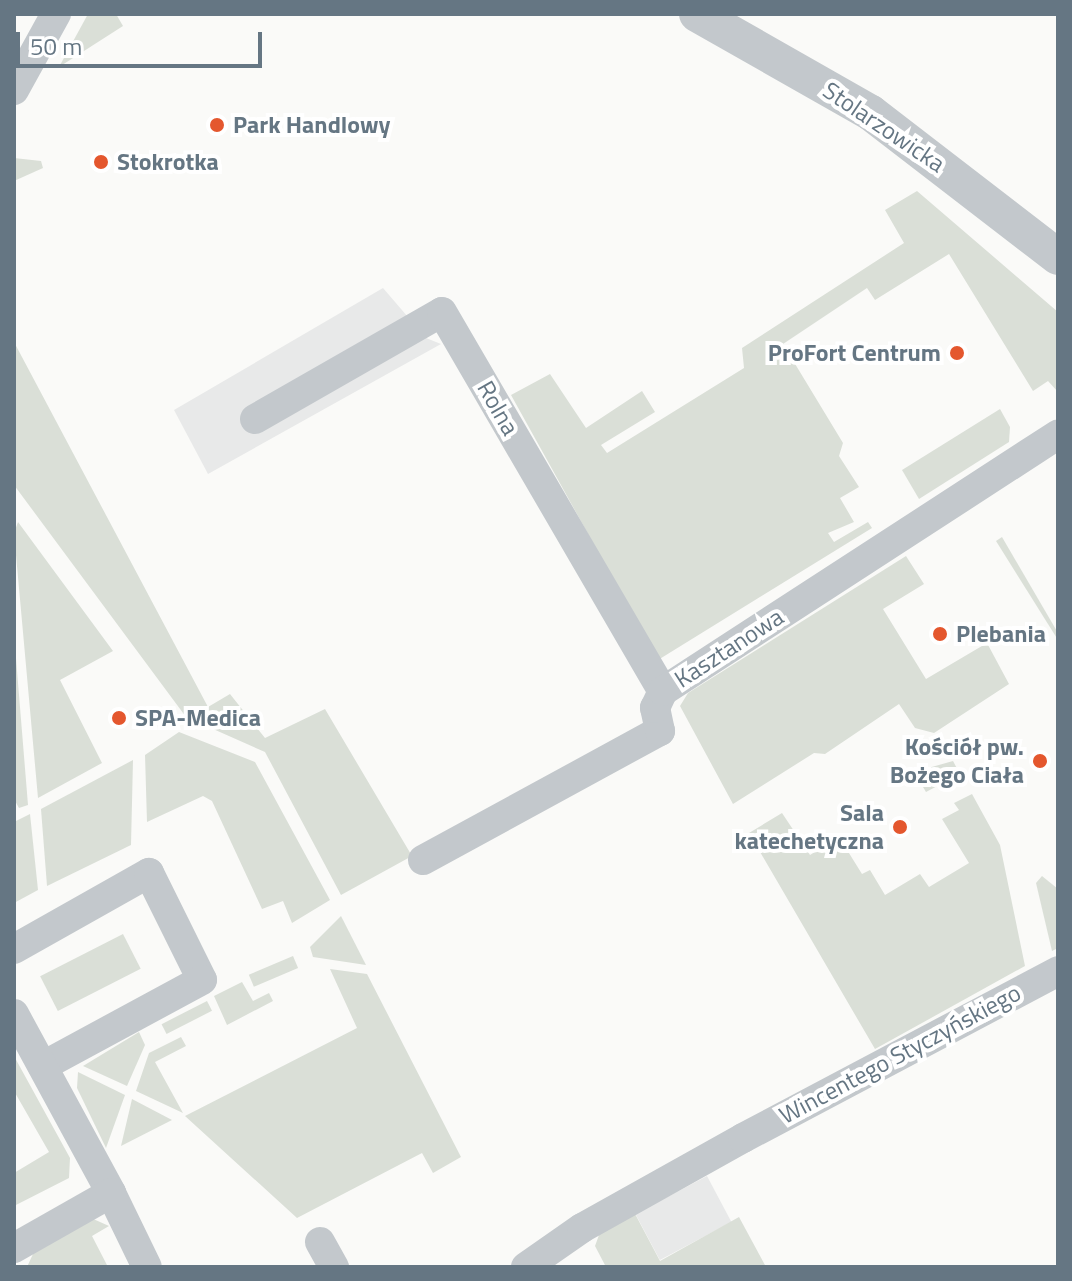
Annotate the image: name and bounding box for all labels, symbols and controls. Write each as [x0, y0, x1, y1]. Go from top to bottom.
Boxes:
scale bar [20, 16, 266, 66]
text: 50 m [30, 28, 82, 64]
street label: Stolarzowicka [818, 76, 950, 178]
place label: Park Handlowy [233, 111, 391, 139]
marker: Park Handlowy [208, 116, 226, 134]
place label: Stokrotka [117, 148, 219, 176]
marker: Stokrotka [92, 153, 110, 171]
place label: ProFort Centrum [768, 339, 941, 367]
marker: ProFort Centrum [948, 344, 966, 362]
street label: Rolna [471, 376, 525, 440]
street label: Kasztanowa [669, 602, 789, 694]
place label: Plebania [956, 620, 1046, 648]
marker: Plebania [931, 625, 949, 643]
place label: SPA-Medica [135, 704, 261, 732]
marker: SPA-Medica [110, 709, 128, 727]
place label: Kościół pw. Bożego Ciała [890, 733, 1024, 789]
marker: Kościół pw. Bożego Ciała [1031, 752, 1049, 770]
place label: Sala katechetyczna [735, 799, 884, 855]
marker: Sala katechetyczna [891, 818, 909, 836]
street label: Wincentego Styczyńskiego [774, 978, 1026, 1130]

